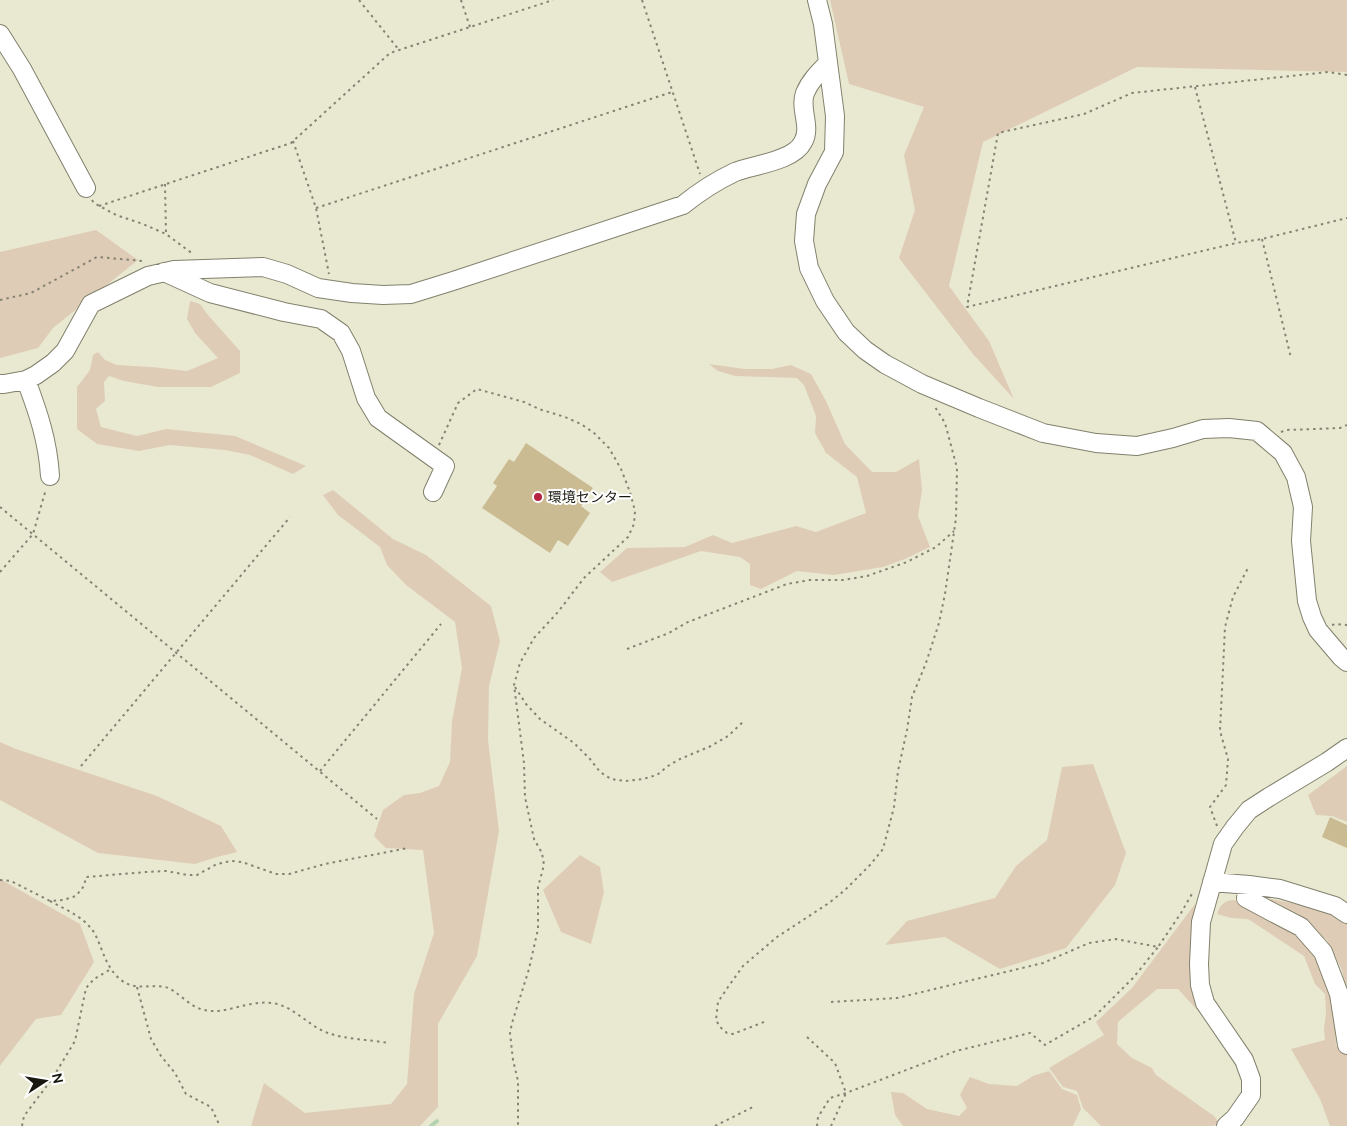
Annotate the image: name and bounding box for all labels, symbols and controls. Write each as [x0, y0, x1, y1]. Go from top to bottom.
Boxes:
place label: 環境センター [548, 489, 632, 505]
marker: 環境センター [532, 491, 544, 503]
north arrow [20, 1056, 70, 1106]
text: N [49, 1072, 67, 1085]

